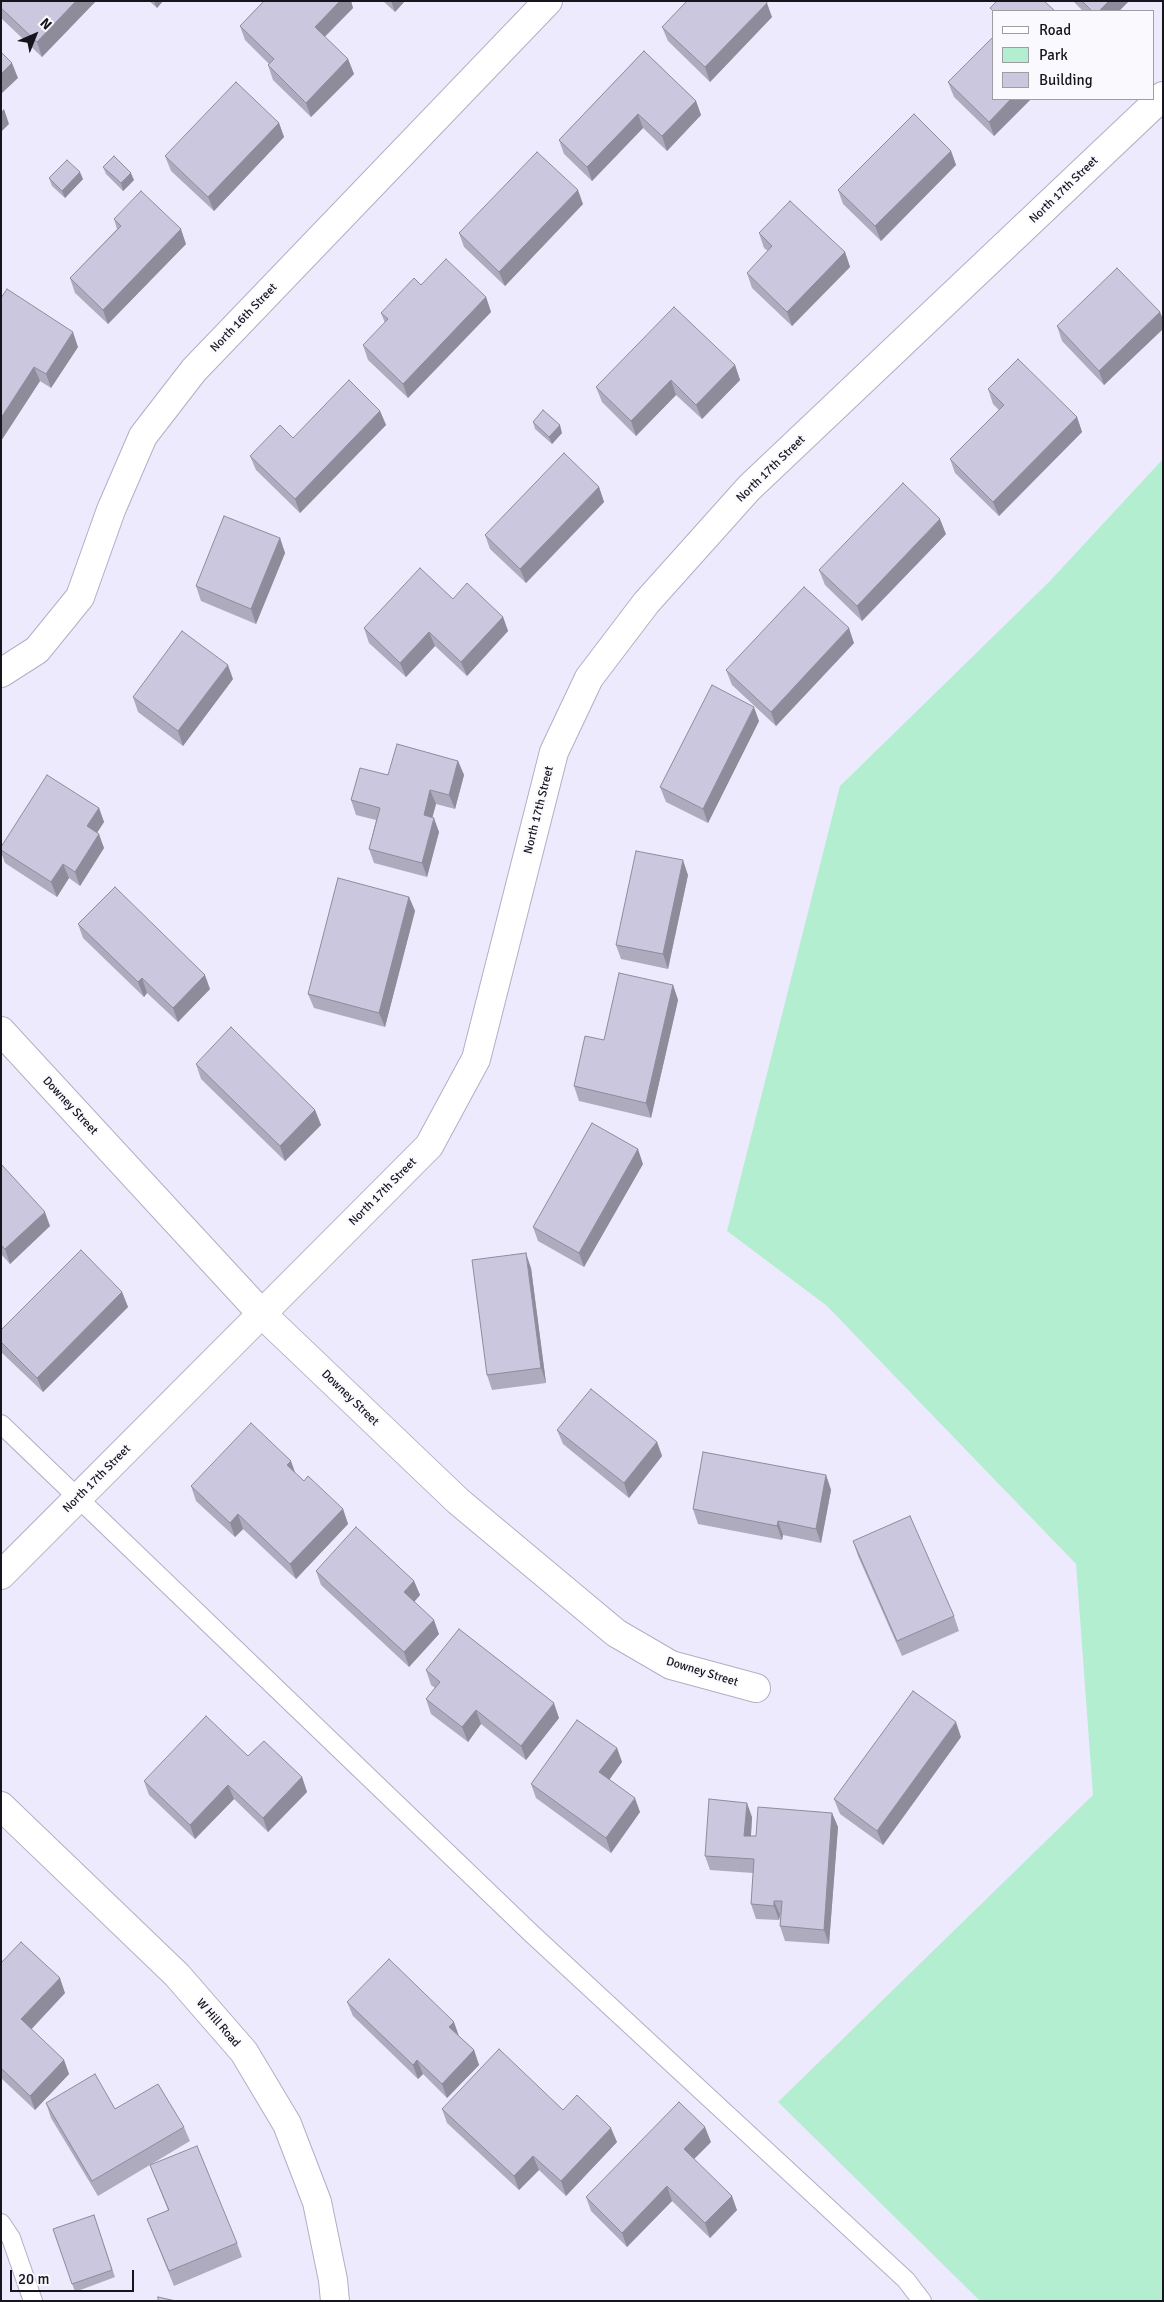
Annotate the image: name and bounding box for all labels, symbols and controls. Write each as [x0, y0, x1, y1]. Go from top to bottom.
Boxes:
north arrow [10, 10, 60, 60]
legend [992, 10, 1154, 100]
text: N [36, 14, 55, 33]
text: Road [1039, 21, 1071, 39]
text: Park [1039, 46, 1068, 64]
text: Building [1039, 71, 1093, 89]
street label: North 17th Street [1027, 154, 1101, 226]
street label: North 16th Street [208, 281, 280, 355]
street label: North 17th Street [734, 433, 808, 505]
street label: North 17th Street [521, 765, 557, 855]
street label: Downey Street [39, 1074, 101, 1138]
street label: North 17th Street [346, 1155, 420, 1229]
street label: Downey Street [318, 1367, 382, 1429]
street label: North 17th Street [60, 1442, 134, 1516]
street label: Downey Street [664, 1654, 740, 1690]
street label: W Hill Road [193, 1996, 243, 2050]
scale bar [12, 2260, 136, 2292]
text: 20 m [18, 2270, 49, 2288]

